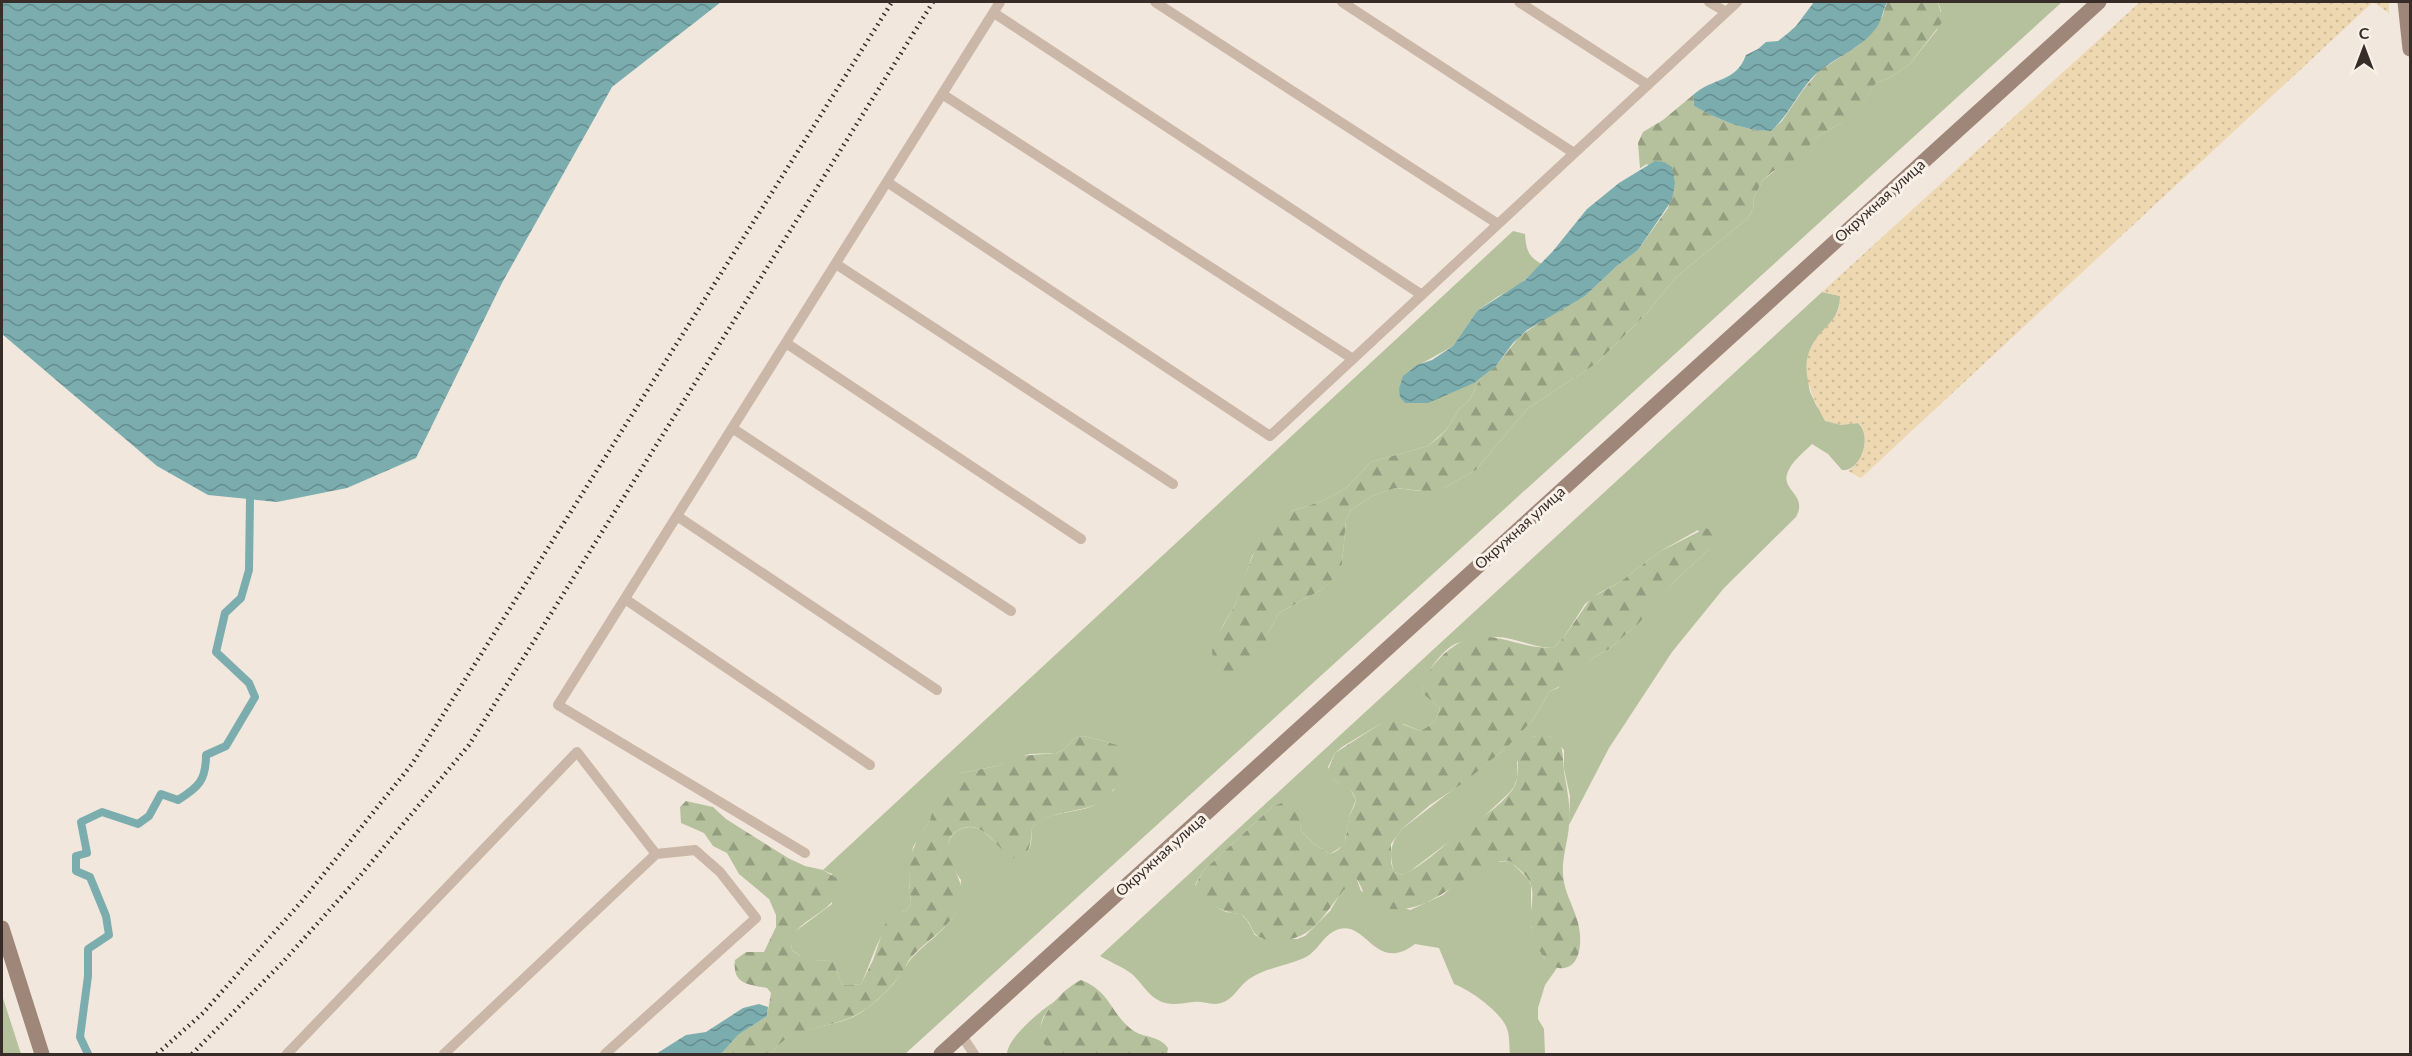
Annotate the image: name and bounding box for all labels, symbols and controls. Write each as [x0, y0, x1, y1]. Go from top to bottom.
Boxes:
north arrow [2334, 18, 2394, 78]
text: С [2359, 23, 2370, 42]
street label: Окружная улица [1830, 155, 1928, 246]
street label: Окружная улица [1470, 482, 1568, 573]
street label: Окружная улица [1111, 809, 1209, 900]

